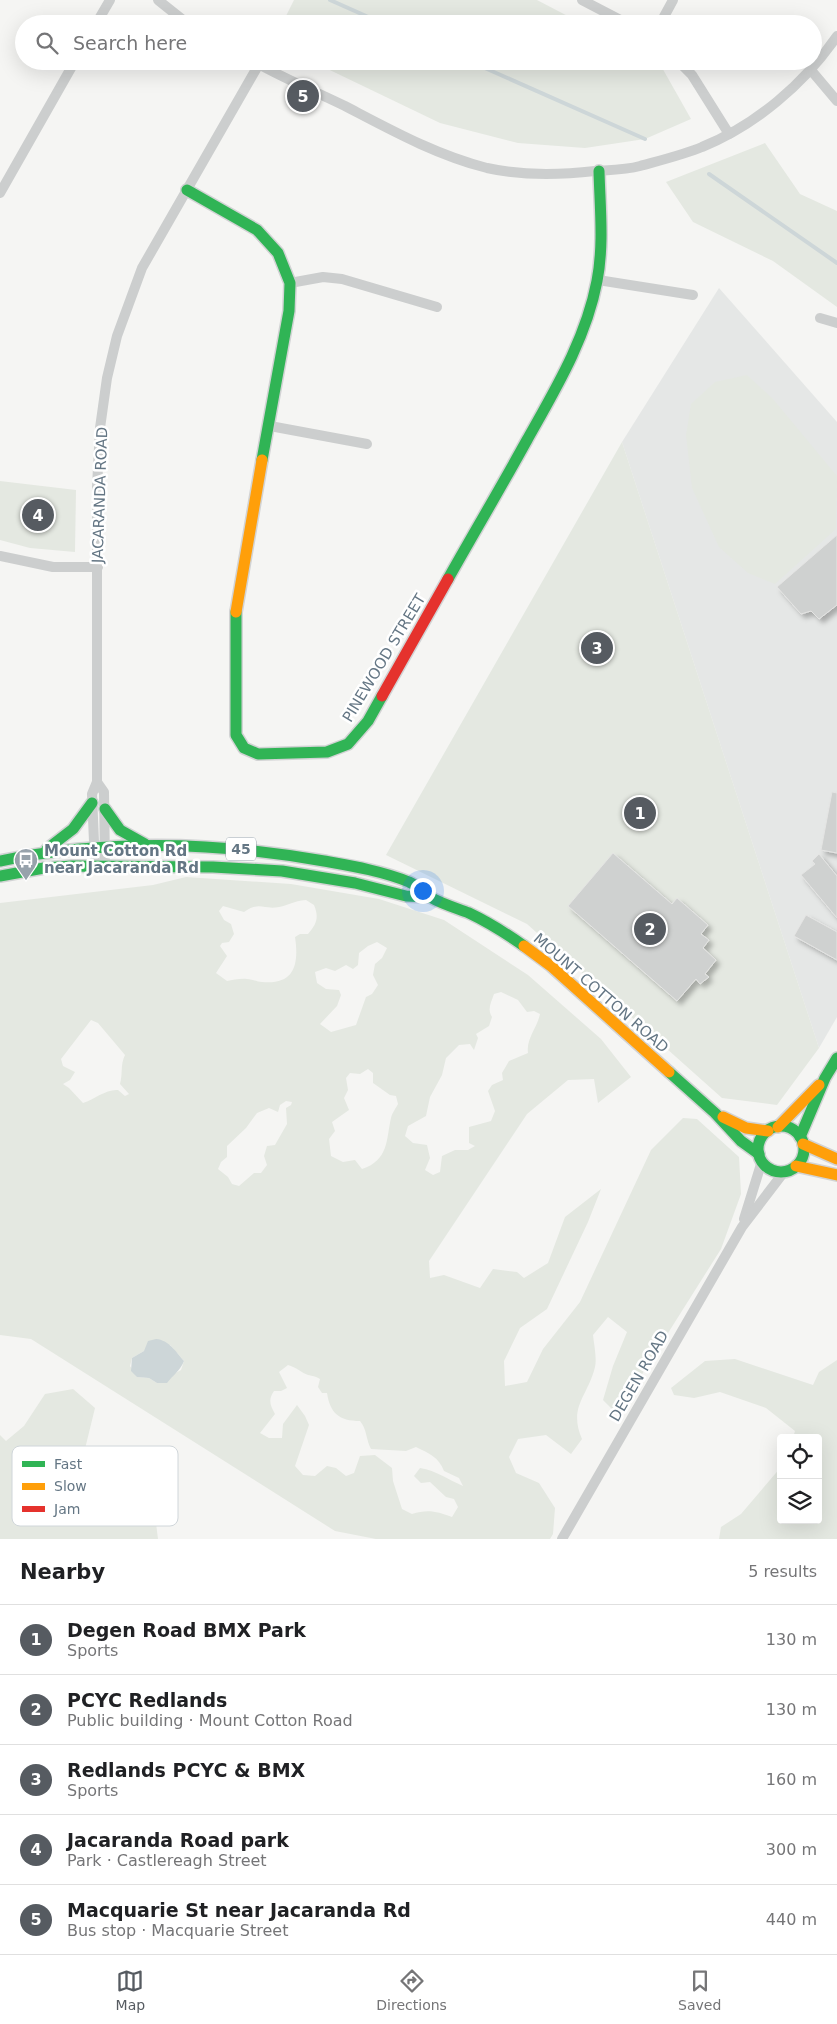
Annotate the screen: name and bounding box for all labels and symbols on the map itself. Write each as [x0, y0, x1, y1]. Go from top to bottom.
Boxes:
pin: 5 [287, 77, 319, 115]
street label: JACARANDA ROAD [89, 427, 111, 564]
pin: 4 [22, 496, 54, 534]
street label: PINEWOOD STREET [339, 590, 430, 725]
pin: 3 [581, 629, 613, 667]
pin: 1 [624, 794, 656, 832]
road number: 45 [226, 838, 256, 861]
place label: Mount Cotton Rd near Jacaranda Rd [44, 842, 199, 877]
bus stop icon: Mount Cotton Rd near Jacaranda Rd [13, 847, 39, 881]
your location [410, 878, 436, 904]
pin: 2 [634, 910, 666, 948]
street label: MOUNT COTTON ROAD [530, 930, 672, 1056]
street label: DEGEN ROAD [606, 1327, 672, 1425]
legend [12, 1446, 178, 1526]
text: Fast [54, 1456, 83, 1472]
text: Slow [54, 1478, 87, 1494]
text: Jam [53, 1501, 80, 1517]

